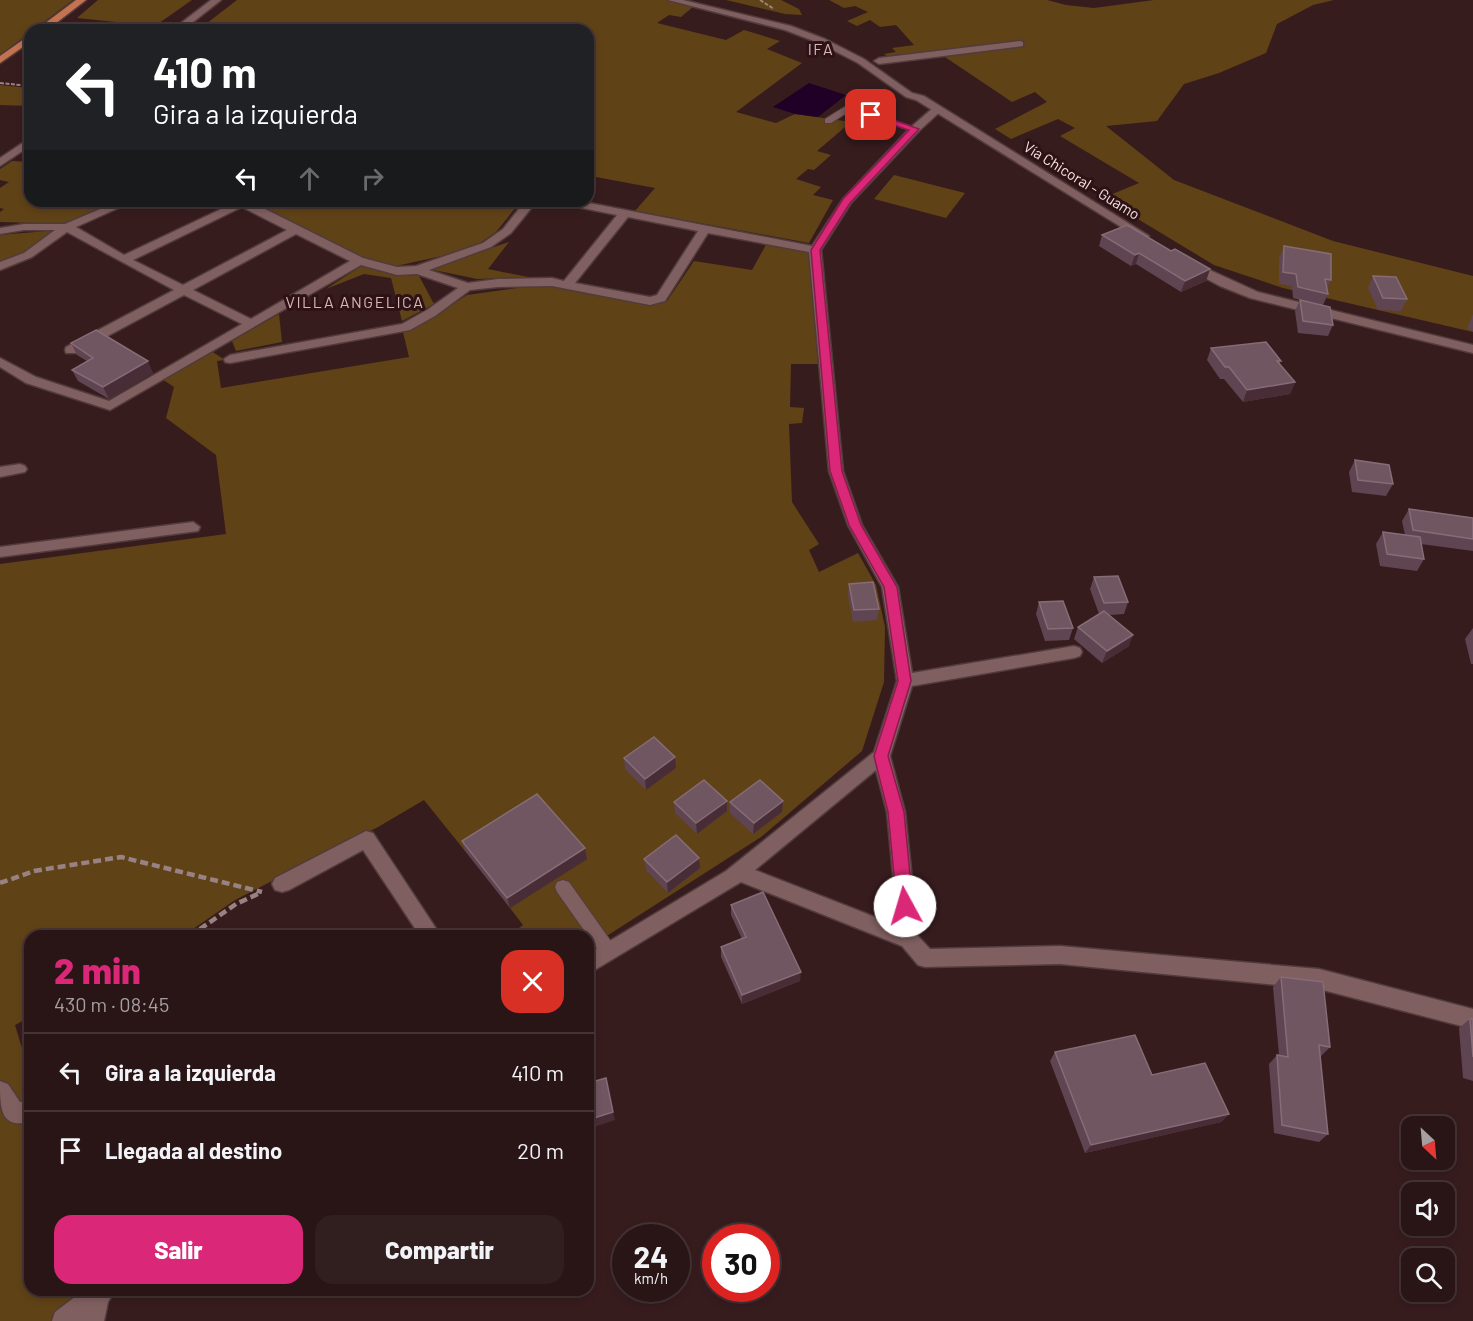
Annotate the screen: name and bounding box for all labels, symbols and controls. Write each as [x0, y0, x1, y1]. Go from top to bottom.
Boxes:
district label: IFA [808, 39, 834, 58]
text: 410 m [153, 46, 257, 96]
icon: left [54, 48, 132, 126]
pin [845, 89, 896, 140]
text: Gira a la izquierda [153, 97, 358, 129]
icon: arrive [854, 98, 887, 131]
street label: Vía Chicoral - Guamo [1021, 137, 1143, 223]
icon: left [230, 162, 263, 195]
icon: ahead [293, 162, 326, 195]
icon: right [356, 162, 389, 195]
district label: VILLA ANGELICA [286, 292, 424, 311]
position arrow [873, 874, 937, 938]
text: 2 min [54, 948, 141, 991]
button: close [501, 950, 564, 1013]
text: 430 m · 08:45 [54, 992, 169, 1016]
icon: left [54, 1056, 87, 1089]
text: Gira a la izquierda [105, 1059, 276, 1085]
text: 410 m [511, 1059, 564, 1085]
north arrow [1401, 1116, 1455, 1170]
map controls [1401, 1116, 1455, 1302]
icon: arrive [54, 1134, 87, 1167]
text: Llegada al destino [105, 1137, 282, 1163]
text: 20 m [517, 1137, 564, 1163]
button: sound [1401, 1182, 1455, 1236]
button: Salir [54, 1215, 303, 1284]
button: Compartir [315, 1215, 564, 1284]
speed limit sign: 30 [702, 1224, 780, 1302]
text: 24 [634, 1238, 668, 1274]
button: search [1401, 1248, 1455, 1302]
text: km/h [634, 1269, 668, 1287]

